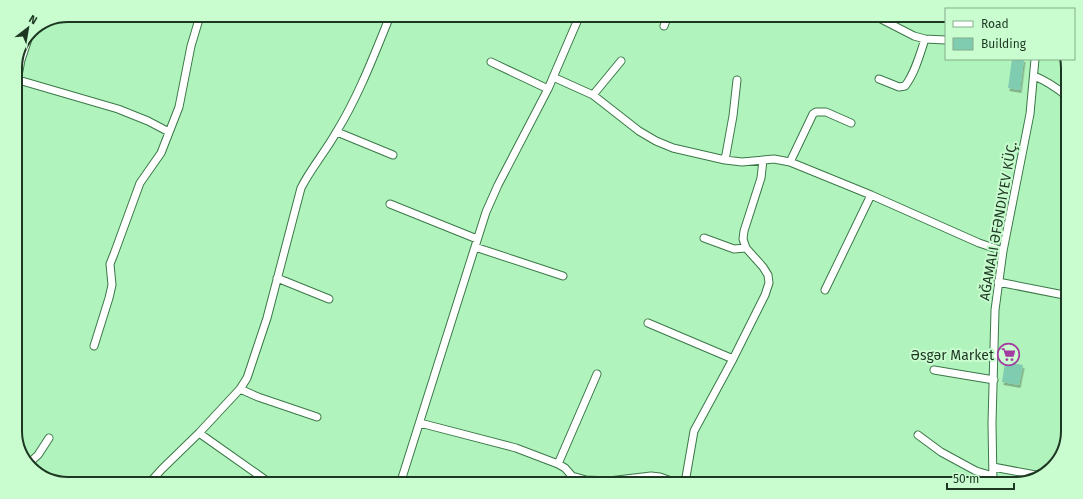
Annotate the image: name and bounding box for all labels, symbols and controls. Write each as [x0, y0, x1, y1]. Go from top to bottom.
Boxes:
north arrow [8, 8, 48, 48]
legend [945, 8, 1075, 60]
text: N [26, 12, 39, 27]
text: Road [981, 17, 1009, 31]
text: Building [981, 37, 1027, 51]
street label: AĞAMALI ƏFƏNDIYEV KÜÇ. [975, 140, 1021, 302]
supermarket icon: Əsgər Market [996, 342, 1022, 368]
place label: Əsgər Market [911, 347, 995, 364]
scale bar [947, 465, 1014, 491]
text: 50 m [953, 472, 979, 486]

